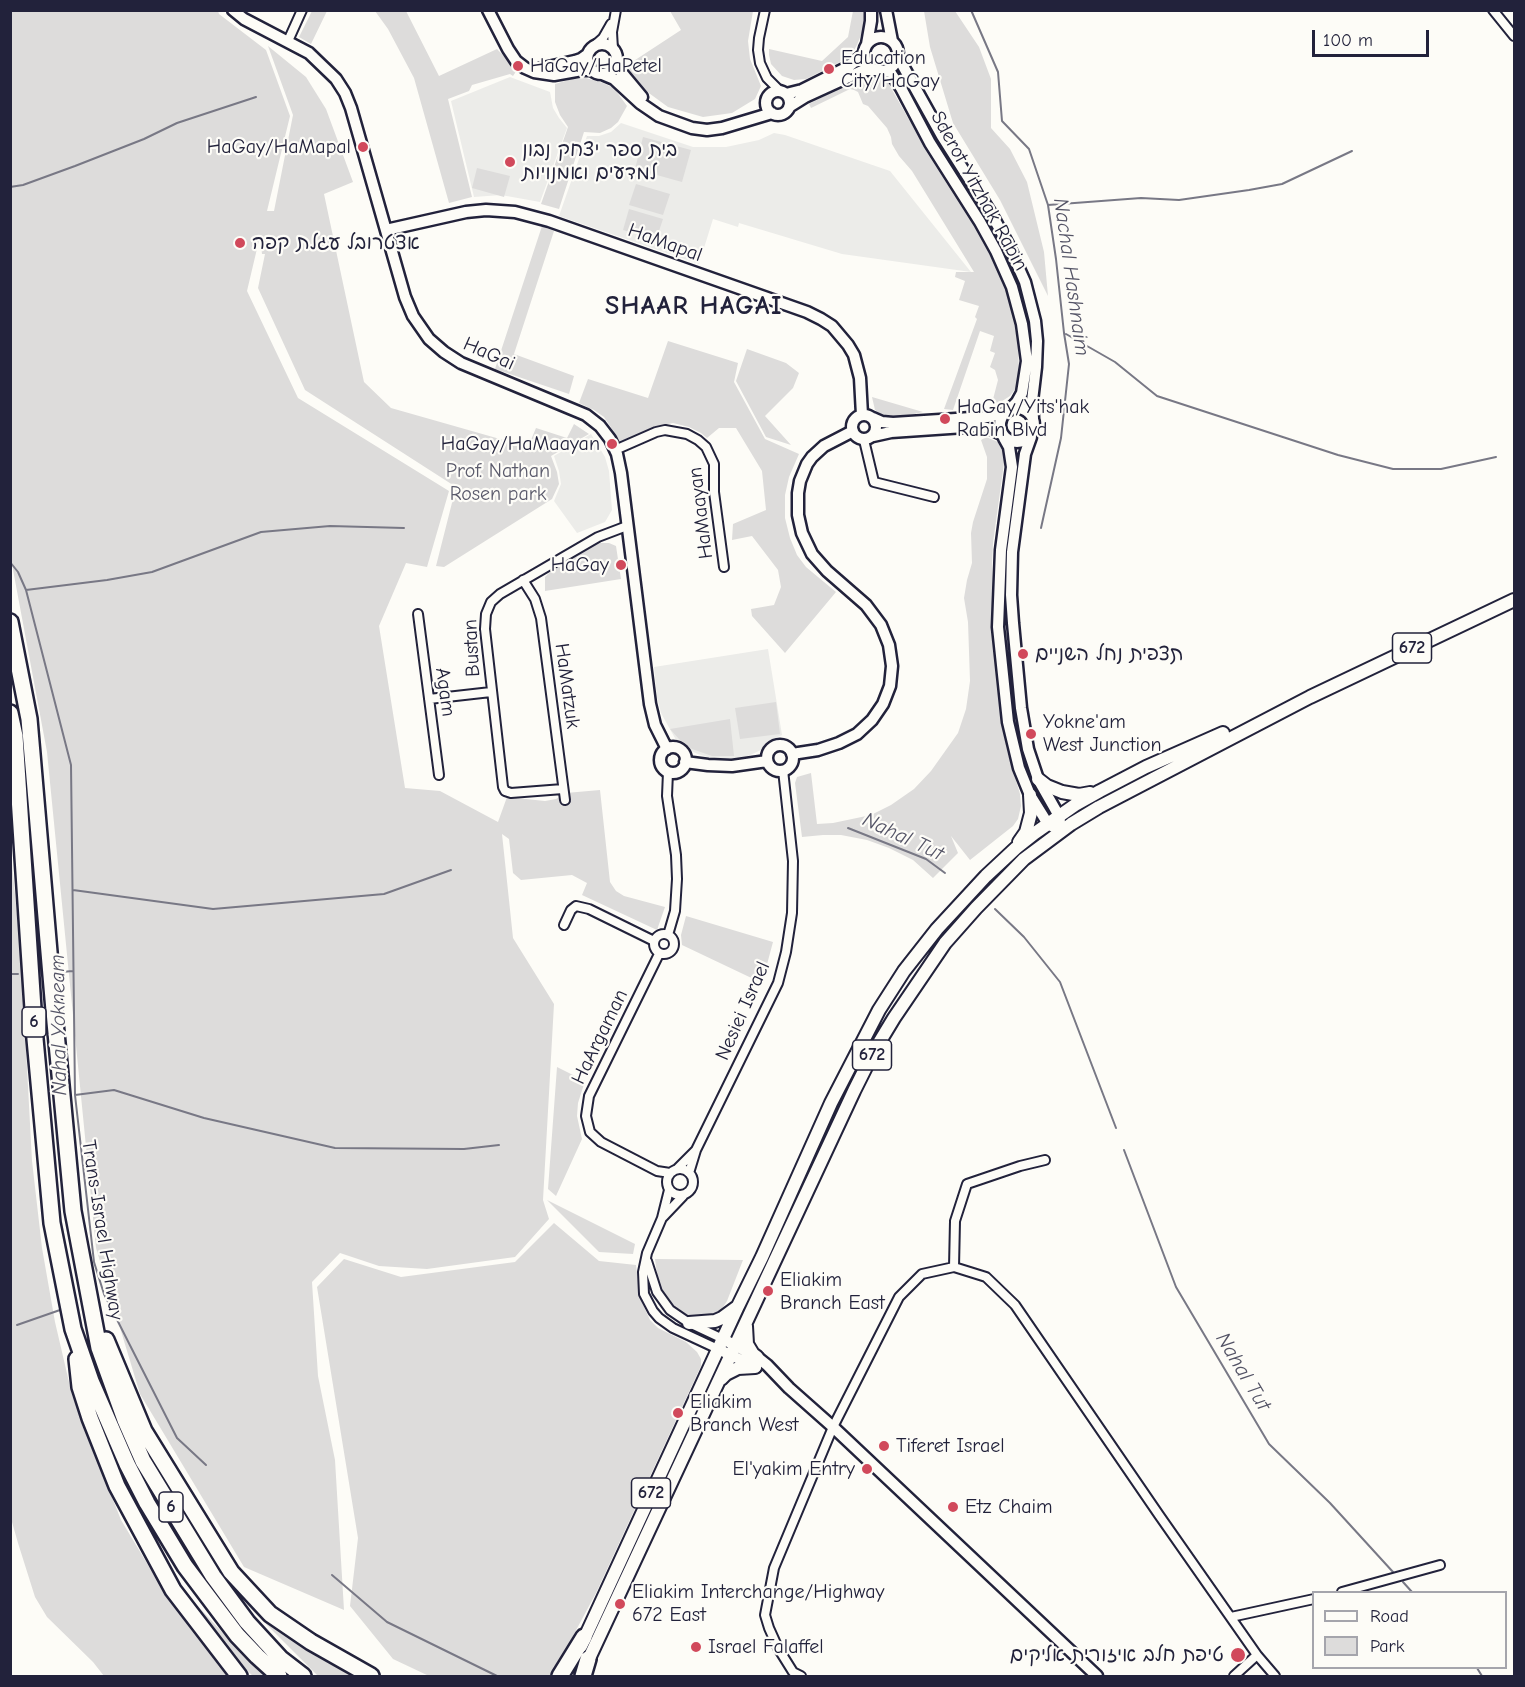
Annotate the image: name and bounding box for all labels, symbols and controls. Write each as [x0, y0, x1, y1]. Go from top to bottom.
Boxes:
scale bar [1315, 18, 1432, 56]
text: 100 m [1323, 30, 1373, 51]
place label: Education City/HaGay [841, 46, 940, 93]
place label: HaGay/HaPetel [530, 54, 662, 78]
marker: HaGay/HaPetel [511, 59, 525, 73]
marker: Education City/HaGay [822, 62, 836, 76]
street label: Sderot Yitzhak Rabin [925, 107, 1033, 275]
place label: HaGay/HaMapal [207, 135, 351, 159]
place label: בית ספר יצחק נבון למדעים ואמנויות [522, 138, 677, 185]
marker: HaGay/HaMapal [356, 140, 370, 154]
marker: בית ספר יצחק נבון למדעים ואמנויות [503, 155, 517, 169]
water label: Nachal Hashnaim [1047, 196, 1095, 358]
street label: HaMapal [625, 219, 705, 267]
place label: אצטרובל עגלת קפה [252, 231, 420, 255]
marker: אצטרובל עגלת קפה [233, 236, 247, 250]
district label: SHAAR HAGAI [605, 291, 783, 323]
street label: HaGai [459, 332, 519, 376]
place label: HaGay/Yits'hak Rabin Blvd [957, 395, 1089, 442]
marker: HaGay/Yits'hak Rabin Blvd [938, 412, 952, 426]
place label: HaGay/HaMaayan [441, 432, 600, 456]
marker: HaGay/HaMaayan [605, 437, 619, 451]
park label: Prof. Nathan Rosen park [446, 459, 550, 506]
street label: HaMaayan [683, 466, 719, 560]
place label: HaGay [551, 553, 609, 577]
marker: HaGay [614, 558, 628, 572]
street label: Bustan [459, 619, 485, 677]
road number: 672 [1392, 633, 1432, 663]
street label: HaMatzuk [549, 642, 585, 730]
place label: תצפית נחל השניים [1035, 642, 1183, 666]
marker: תצפית נחל השניים [1016, 647, 1030, 661]
street label: Agam [430, 666, 460, 718]
place label: Yokne'am West Junction [1043, 710, 1162, 757]
marker: Yokne'am West Junction [1024, 727, 1038, 741]
water label: Nahal Tut [858, 807, 948, 867]
water label: Nahal Yokneam [45, 954, 73, 1096]
street label: Nesiei Israel [711, 958, 775, 1064]
street label: HaArgaman [567, 986, 633, 1088]
road number: 6 [22, 1007, 46, 1037]
road number: 672 [852, 1040, 892, 1070]
street label: Trans-Israel Highway [76, 1138, 128, 1322]
place label: Eliakim Branch East [780, 1268, 885, 1315]
marker: Eliakim Branch East [761, 1284, 775, 1298]
water label: Nahal Tut [1210, 1328, 1276, 1416]
place label: Eliakim Branch West [690, 1390, 798, 1437]
marker: Eliakim Branch West [671, 1406, 685, 1420]
place label: Tiferet Israel [896, 1434, 1005, 1458]
marker: Tiferet Israel [877, 1439, 891, 1453]
place label: El'yakim Entry [733, 1457, 855, 1481]
marker: El'yakim Entry [860, 1462, 874, 1476]
road number: 672 [632, 1478, 670, 1508]
road number: 6 [159, 1492, 183, 1522]
place label: Etz Chaim [965, 1495, 1053, 1519]
marker: Etz Chaim [946, 1500, 960, 1514]
place label: Eliakim Interchange/Highway 672 East [632, 1580, 884, 1627]
legend [1312, 1591, 1507, 1669]
marker: Eliakim Interchange/Highway 672 East [613, 1597, 627, 1611]
text: Road [1370, 1606, 1409, 1627]
place label: Israel Falaffel [708, 1635, 824, 1659]
text: Park [1370, 1636, 1404, 1657]
marker: Israel Falaffel [689, 1640, 703, 1654]
place label: טיפת חלב איזורית אליקים [1010, 1643, 1224, 1667]
marker: טיפת חלב איזורית אליקים [1229, 1646, 1247, 1664]

